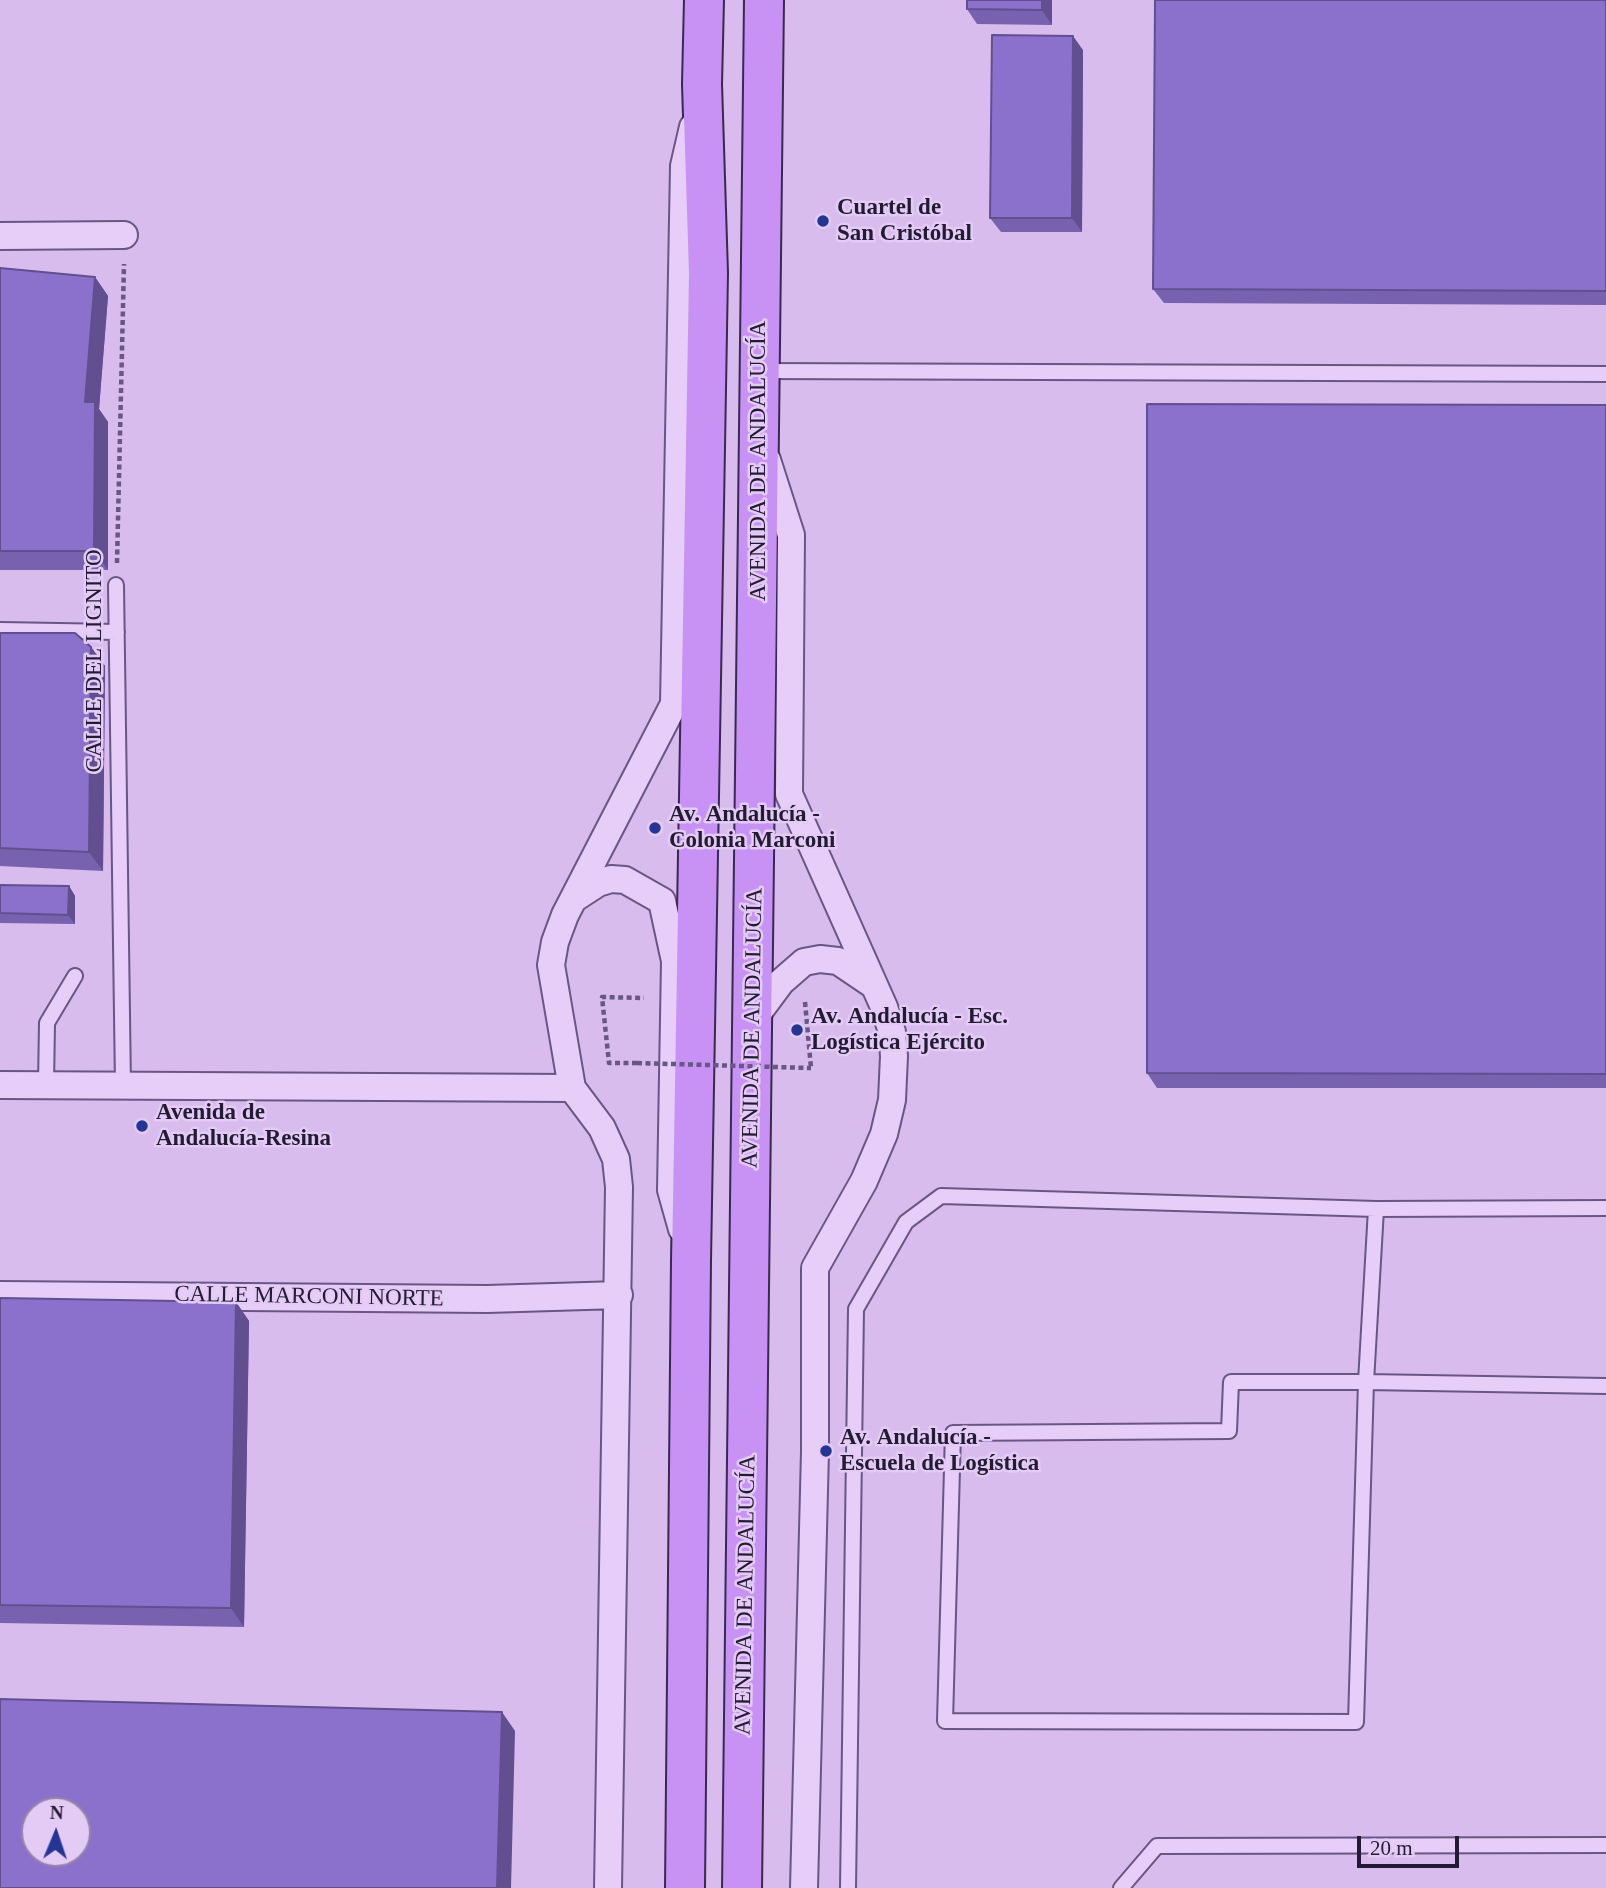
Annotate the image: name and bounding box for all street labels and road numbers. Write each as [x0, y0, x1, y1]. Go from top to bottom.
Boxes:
street label: AVENIDA DE ANDALUCÍA [745, 321, 773, 601]
street label: CALLE DEL LIGNITO [81, 549, 109, 773]
street label: AVENIDA DE ANDALUCÍA [737, 887, 769, 1169]
street label: CALLE MARCONI NORTE [174, 1281, 444, 1313]
street label: AVENIDA DE ANDALUCÍA [730, 1454, 762, 1736]

